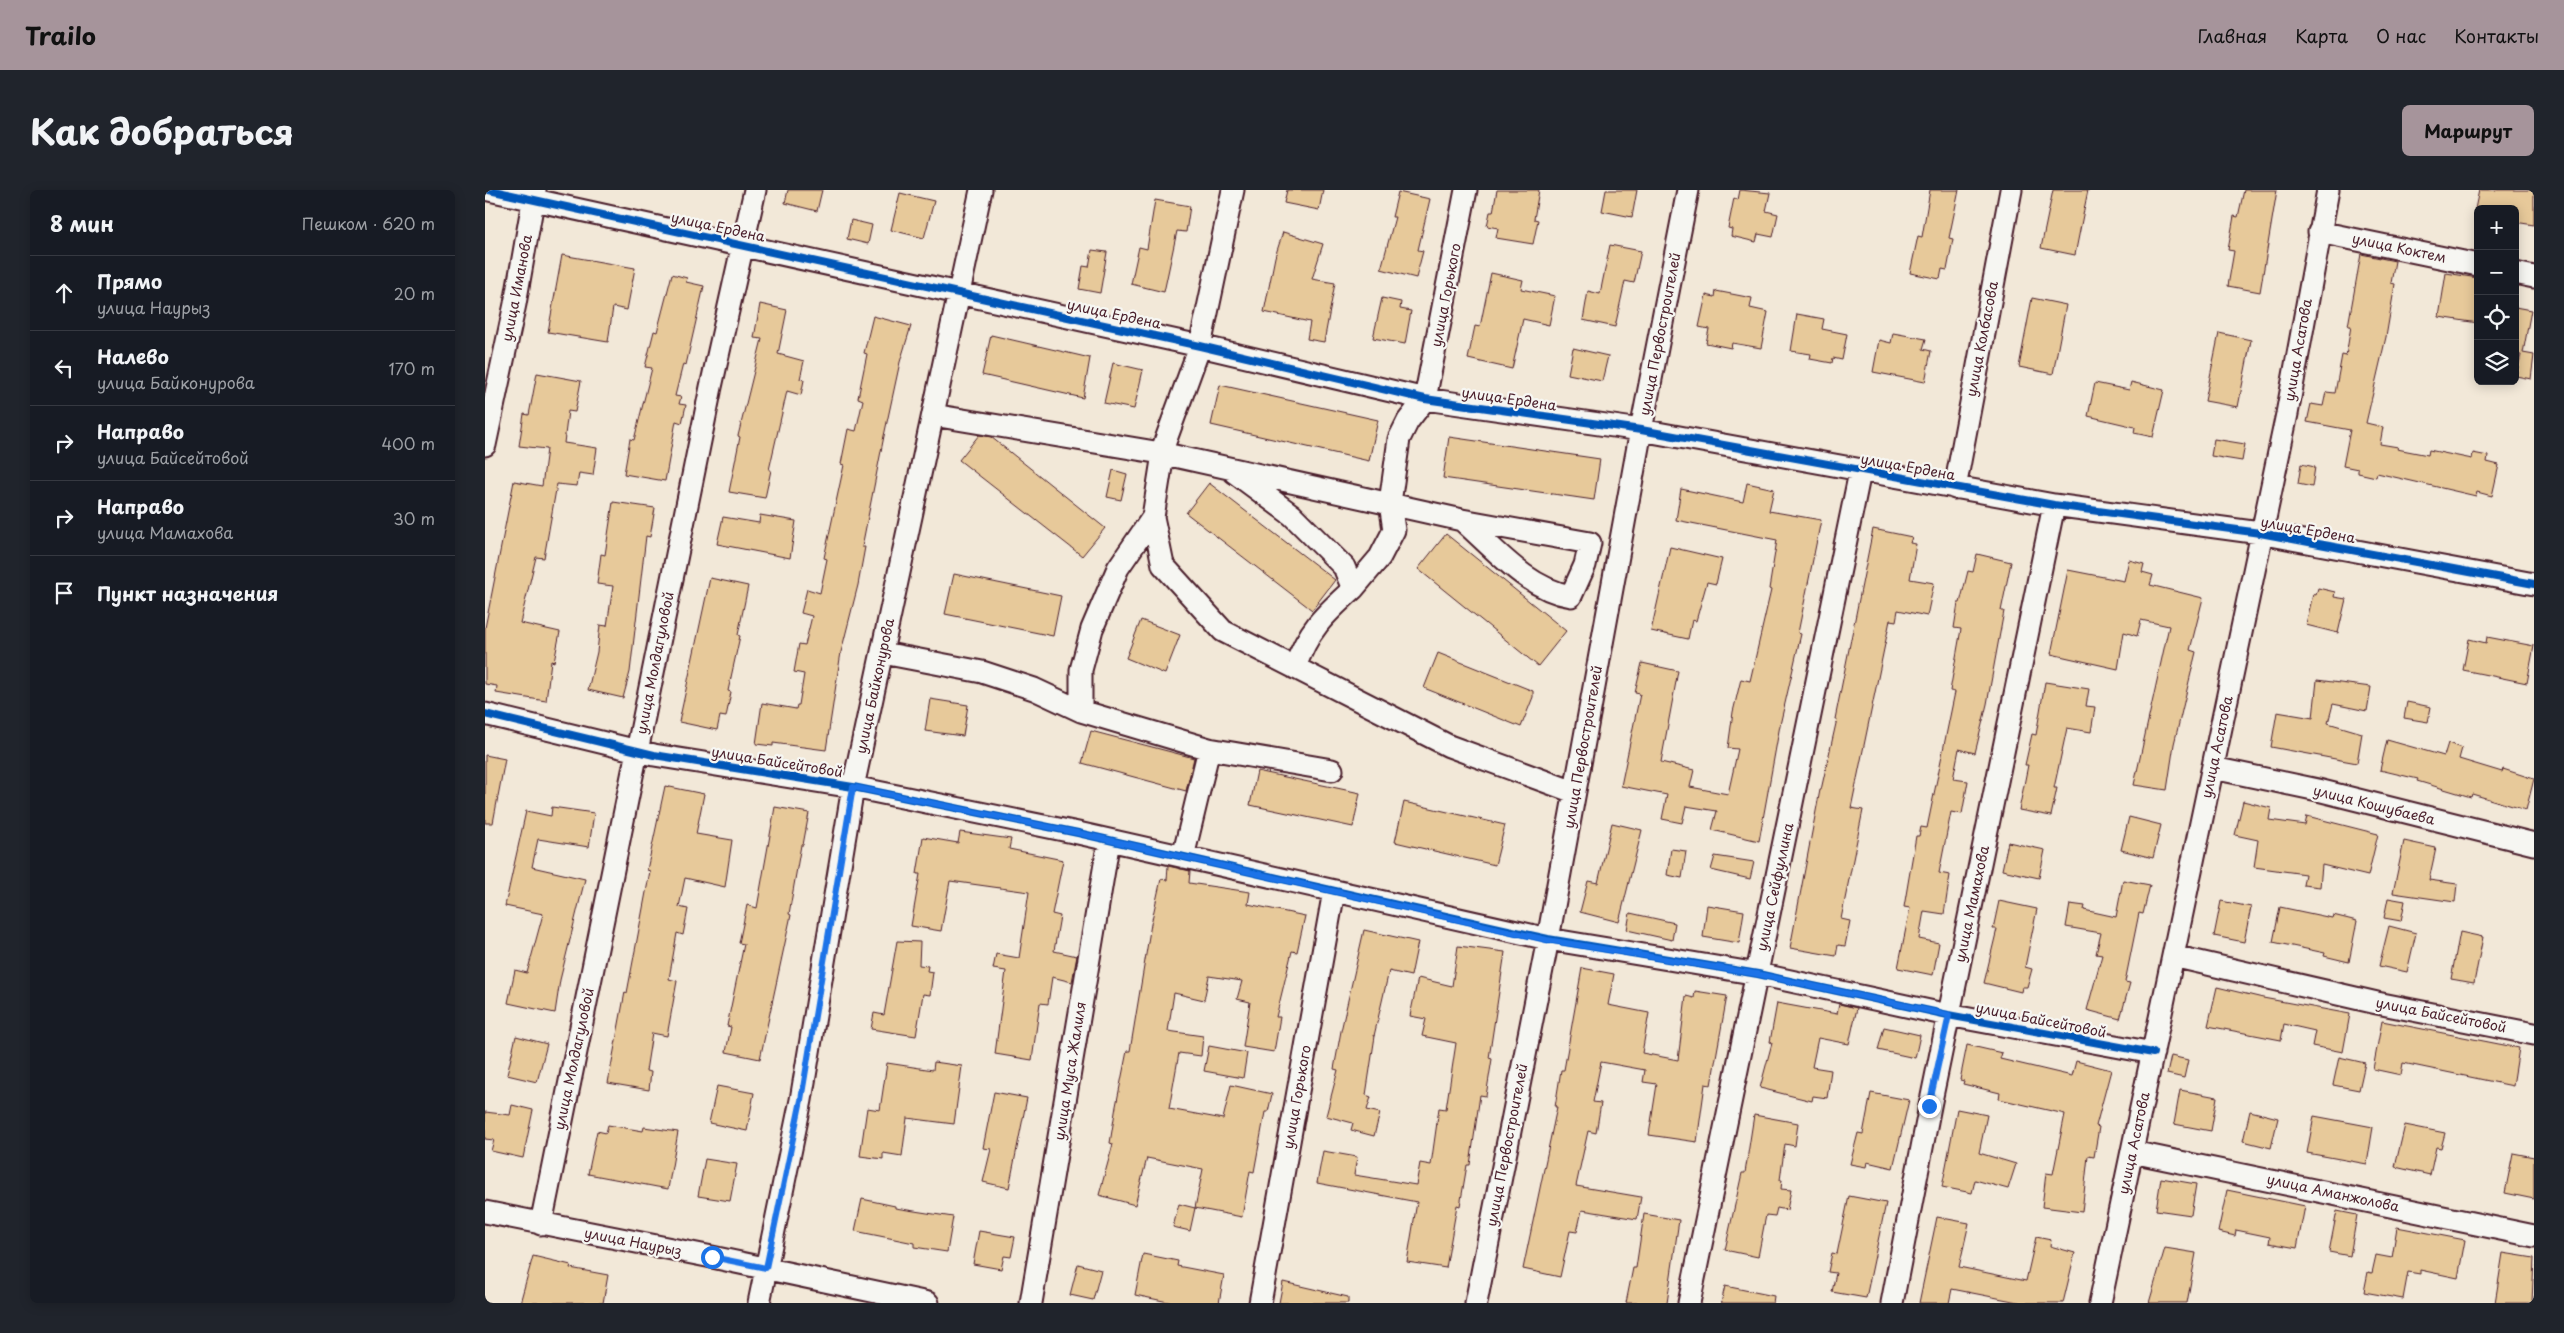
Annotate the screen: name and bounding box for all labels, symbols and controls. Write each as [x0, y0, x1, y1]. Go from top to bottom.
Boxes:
text: Trailo [25, 17, 96, 53]
text: Главная [2198, 22, 2267, 49]
text: Карта [2295, 22, 2348, 49]
text: О нас [2376, 22, 2426, 49]
text: Контакты [2454, 22, 2539, 49]
text: Как добраться [30, 104, 294, 157]
button: Маршрут [2402, 105, 2534, 156]
map controls [2474, 205, 2519, 385]
button: + [2474, 205, 2519, 250]
street label: улица Ердена [669, 206, 767, 247]
text: 8 мин [50, 207, 114, 239]
text: Пешком · 620 m [302, 211, 435, 235]
street label: улица Коктем [2350, 227, 2448, 268]
street label: улица Иманова [496, 232, 537, 343]
street label: улица Горького [1425, 241, 1466, 349]
button: − [2474, 250, 2519, 295]
street label: улица Первостроителей [1633, 251, 1686, 417]
text: Прямо [97, 267, 162, 295]
icon: ahead [50, 279, 78, 307]
street label: улица Колбасова [1960, 279, 2003, 399]
text: 20 m [394, 281, 435, 305]
street label: улица Ердена [1065, 293, 1163, 334]
text: улица Наурыз [97, 295, 210, 319]
button: locate [2474, 295, 2519, 340]
street label: улица Асатова [2278, 297, 2317, 403]
button: layers [2474, 340, 2519, 385]
text: Налево [97, 342, 169, 370]
icon: left [50, 354, 78, 382]
text: 170 m [389, 356, 435, 380]
text: улица Байконурова [97, 370, 255, 394]
street label: улица Ердена [1460, 381, 1558, 416]
text: Направо [97, 417, 184, 445]
icon: right [50, 429, 78, 457]
text: 400 m [382, 431, 435, 455]
text: улица Байсейтовой [97, 445, 249, 469]
street label: улица Ердена [1859, 448, 1957, 485]
text: Направо [97, 492, 184, 520]
icon: right [50, 504, 78, 532]
text: 30 m [393, 506, 435, 530]
street label: улица Ердена [2259, 511, 2357, 548]
text: улица Мамахова [97, 520, 233, 544]
icon: arrive [50, 579, 78, 607]
text: Пункт назначения [97, 579, 278, 607]
street label: улица Молдагуловой [630, 590, 679, 736]
street label: улица Байконурова [850, 616, 899, 756]
street label: улица Первостроителей [1558, 664, 1607, 830]
street label: улица Асатова [2195, 694, 2238, 800]
street label: улица Байсейтовой [710, 741, 844, 782]
street label: улица Кошубаева [2311, 779, 2438, 830]
street label: улица Сейфуллина [1751, 821, 1798, 953]
street label: улица Мамахова [1949, 843, 1994, 964]
street label: улица Молдагуловой [548, 986, 599, 1132]
street label: улица Байсейтовой [2374, 992, 2508, 1037]
street label: улица Байсейтовой [1974, 997, 2108, 1042]
street label: улица Муса Жалиля [1048, 1000, 1091, 1142]
street label: улица Горького [1277, 1043, 1316, 1151]
street label: улица Первостроителей [1480, 1062, 1533, 1228]
street label: улица Асатова [2112, 1090, 2155, 1196]
route end [1918, 1095, 1941, 1118]
street label: улица Аманжолова [2265, 1168, 2402, 1217]
street label: улица Наурыз [582, 1222, 684, 1261]
route start [701, 1246, 724, 1269]

